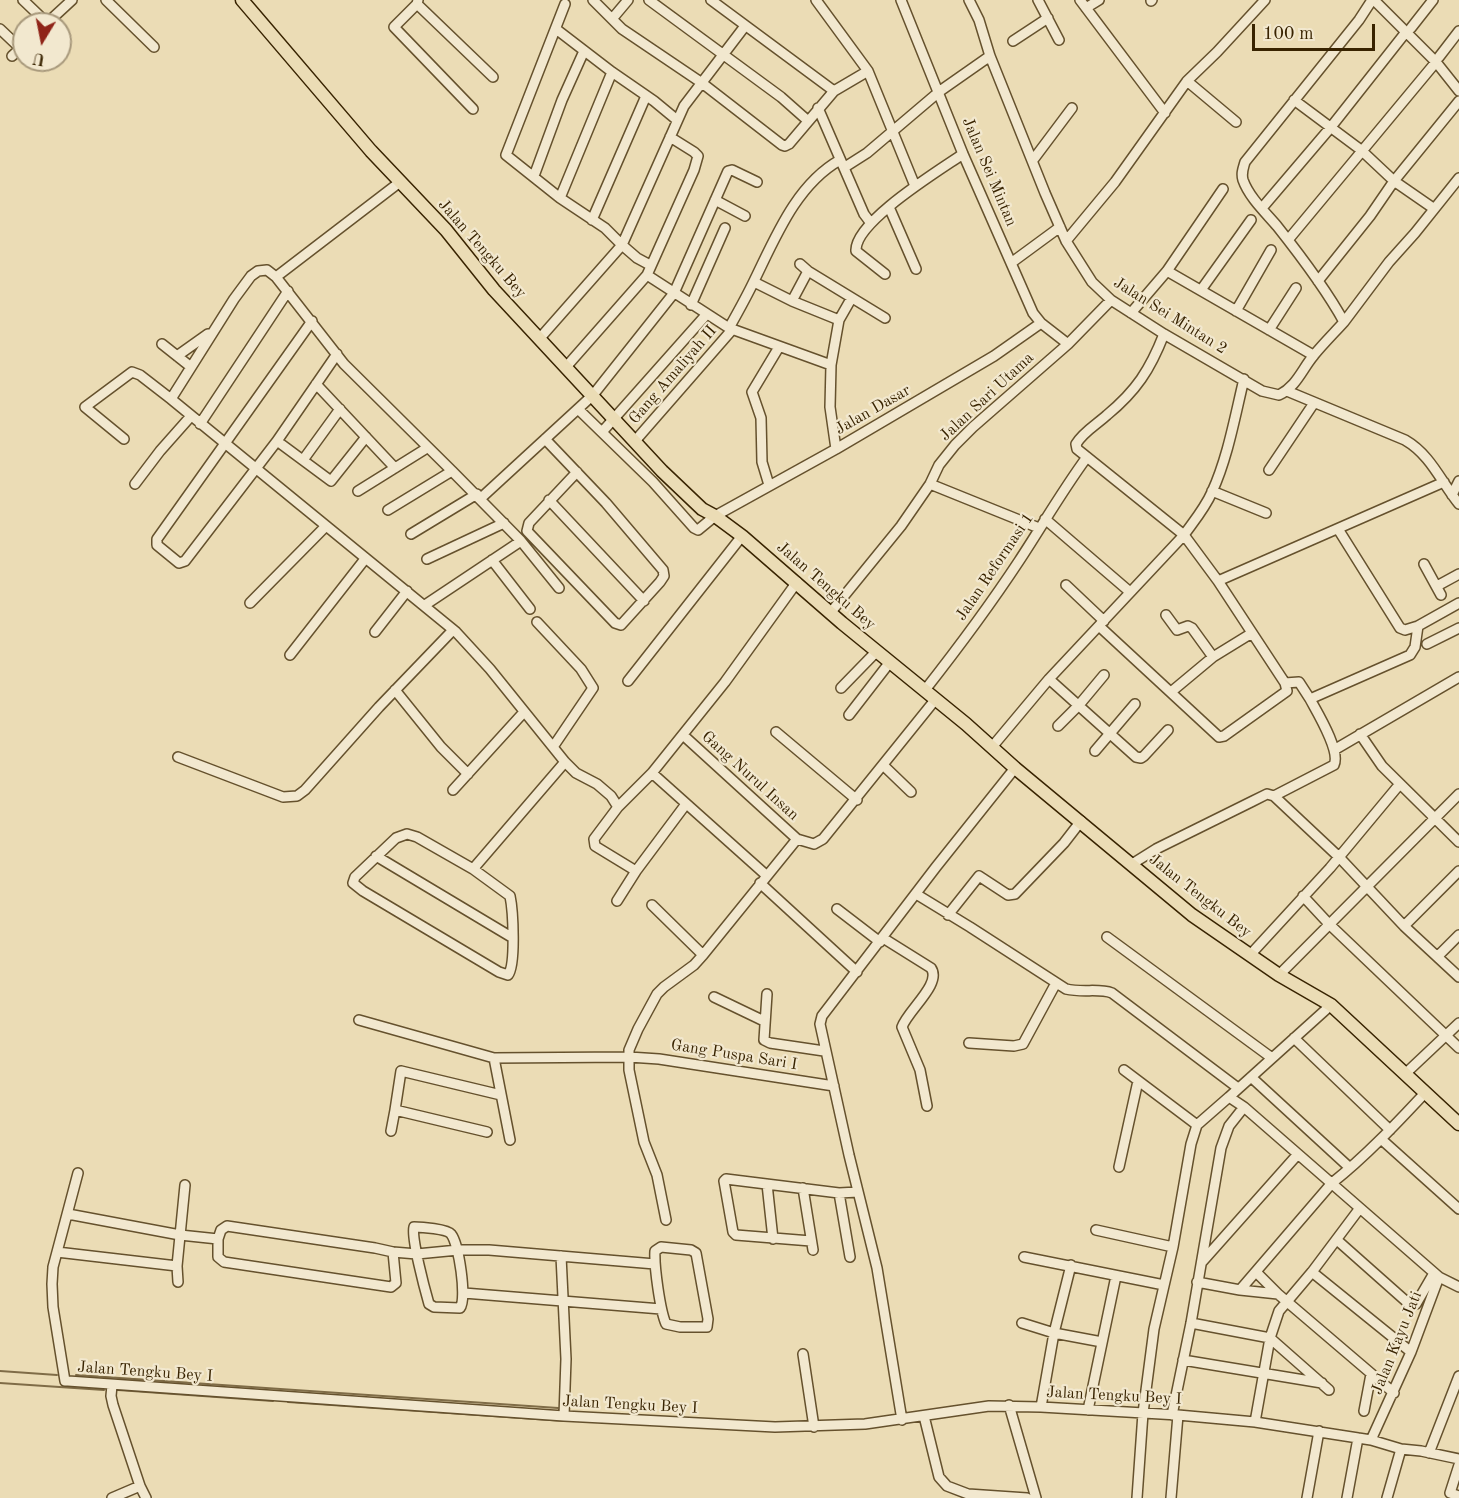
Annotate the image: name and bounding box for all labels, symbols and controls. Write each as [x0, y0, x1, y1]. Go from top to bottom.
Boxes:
north arrow [12, 12, 72, 72]
scale bar [1255, 12, 1378, 50]
text: 100 m [1263, 25, 1314, 43]
text: U [32, 49, 47, 67]
street label: Jalan Sei Mintan [957, 115, 1021, 229]
street label: Jalan Tengku Bey [434, 195, 530, 303]
street label: Jalan Sei Mintan 2 [1110, 273, 1230, 359]
street label: Gang Amaliyah II [625, 322, 721, 428]
street label: Jalan Sari Utama [936, 348, 1038, 446]
street label: Jalan Dasar [832, 381, 914, 439]
street label: Jalan Reformasi 1 [952, 509, 1038, 625]
street label: Jalan Tengku Bey [772, 538, 880, 634]
street label: Gang Nurul Insan [697, 727, 803, 825]
street label: Jalan Tengku Bey [1145, 850, 1255, 942]
street label: Gang Puspa Sari I [669, 1036, 799, 1074]
street label: Jalan Kayu Jati [1368, 1289, 1426, 1397]
street label: Jalan Tengku Bey I [77, 1358, 213, 1386]
street label: Jalan Tengku Bey I [1046, 1383, 1182, 1409]
street label: Jalan Tengku Bey I [562, 1392, 698, 1418]

